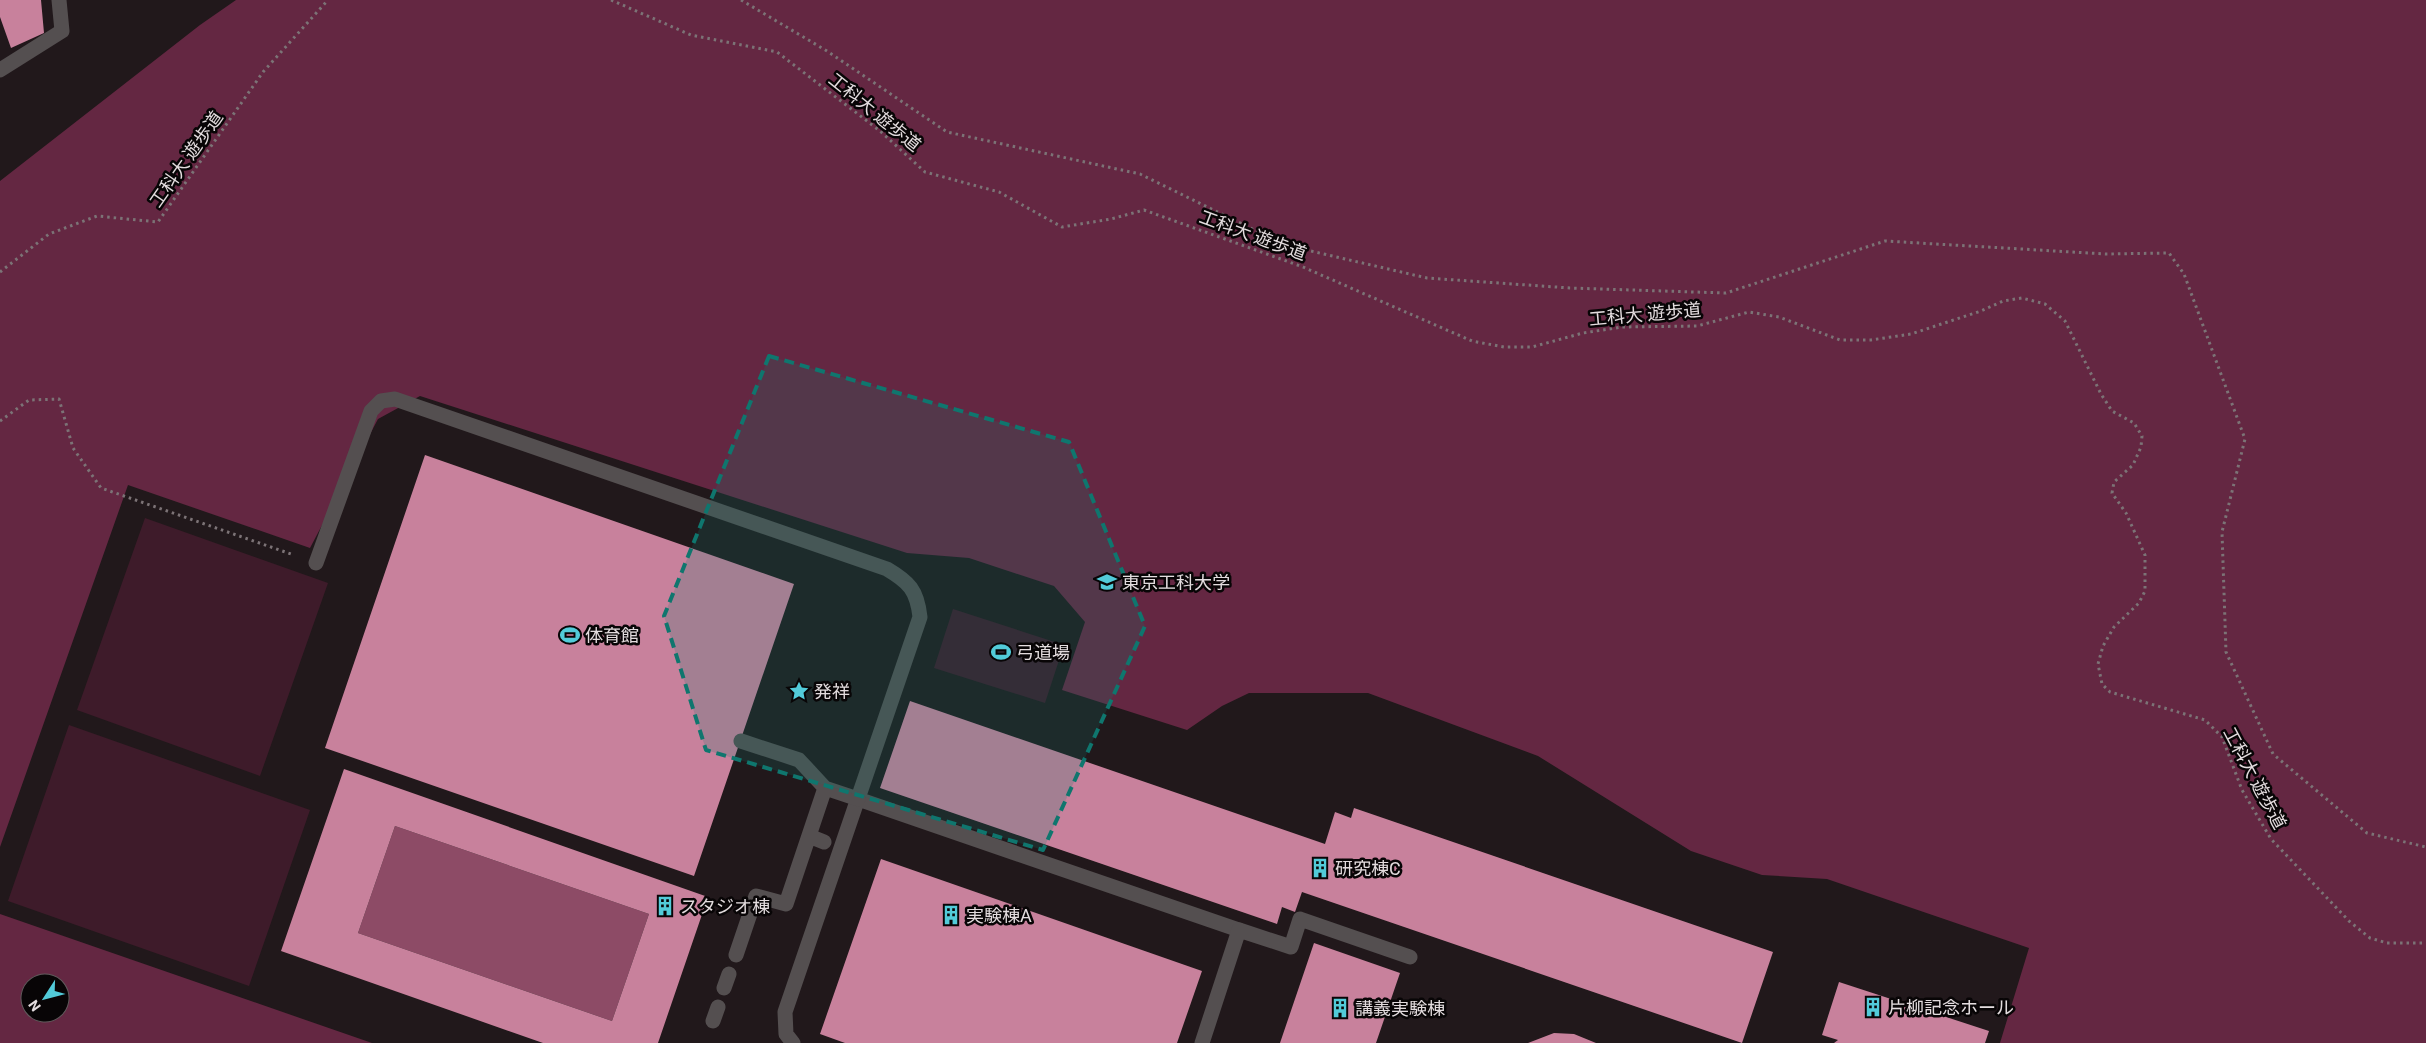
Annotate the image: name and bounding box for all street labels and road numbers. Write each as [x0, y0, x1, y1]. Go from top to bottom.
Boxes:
street label: 工科大 遊歩道 [825, 68, 925, 156]
street label: 工科大 遊歩道 [145, 107, 227, 211]
street label: 工科大 遊歩道 [1197, 206, 1309, 264]
street label: 工科大 遊歩道 [1588, 299, 1702, 329]
street label: 工科大 遊歩道 [2219, 723, 2291, 833]

